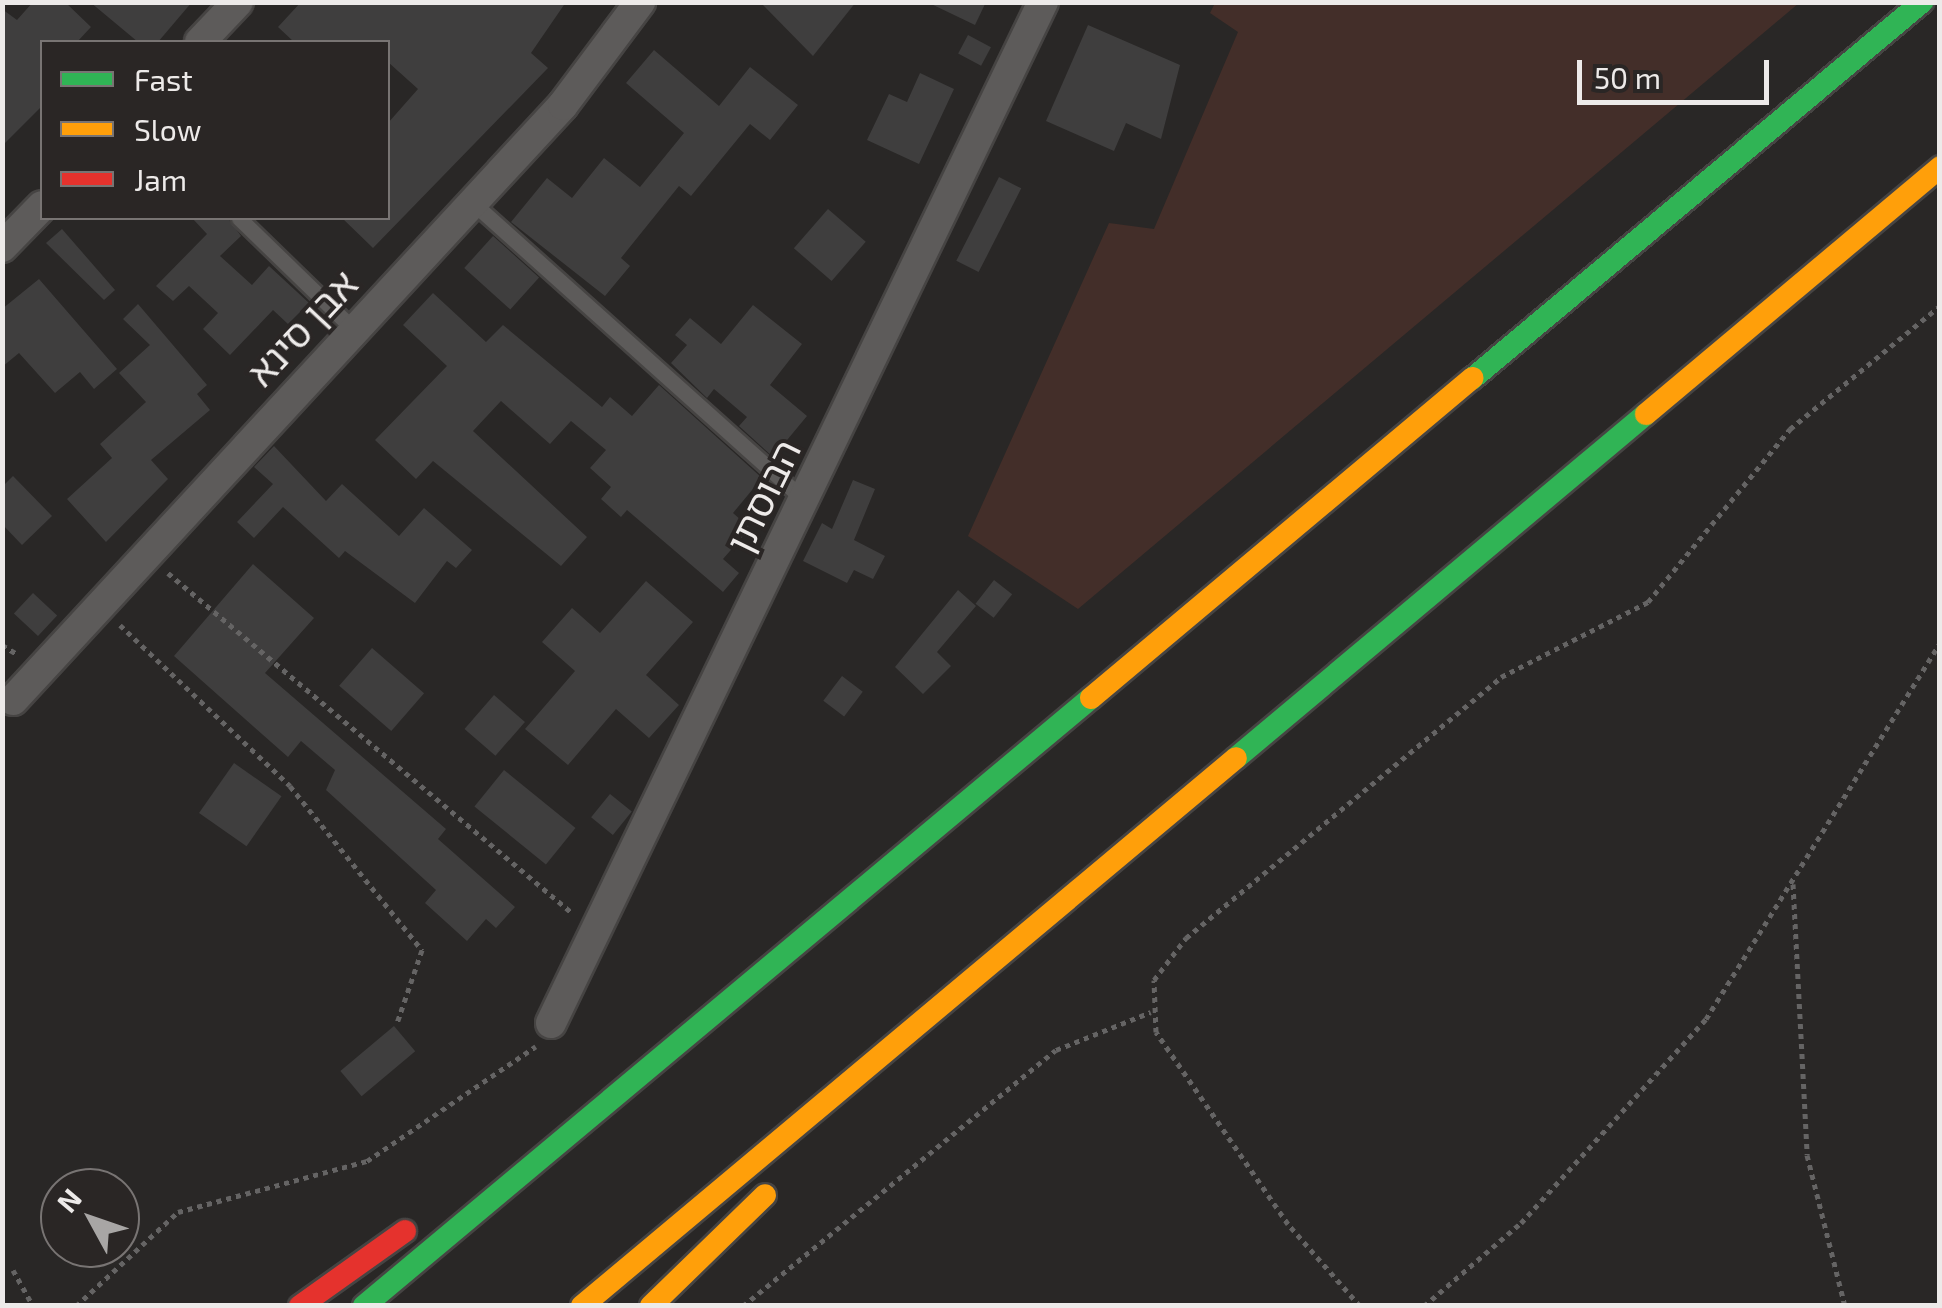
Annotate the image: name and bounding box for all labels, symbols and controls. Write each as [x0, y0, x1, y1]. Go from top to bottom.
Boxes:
legend [40, 40, 390, 220]
scale bar [1582, 40, 1774, 102]
text: 50 m [1594, 59, 1661, 95]
text: Fast [134, 61, 193, 97]
text: Slow [134, 111, 201, 147]
text: Jam [134, 161, 187, 197]
street label: אבן סינא [237, 261, 367, 395]
street label: הבוסתן [716, 432, 810, 560]
north arrow [40, 1168, 140, 1268]
text: N [49, 1181, 88, 1219]

